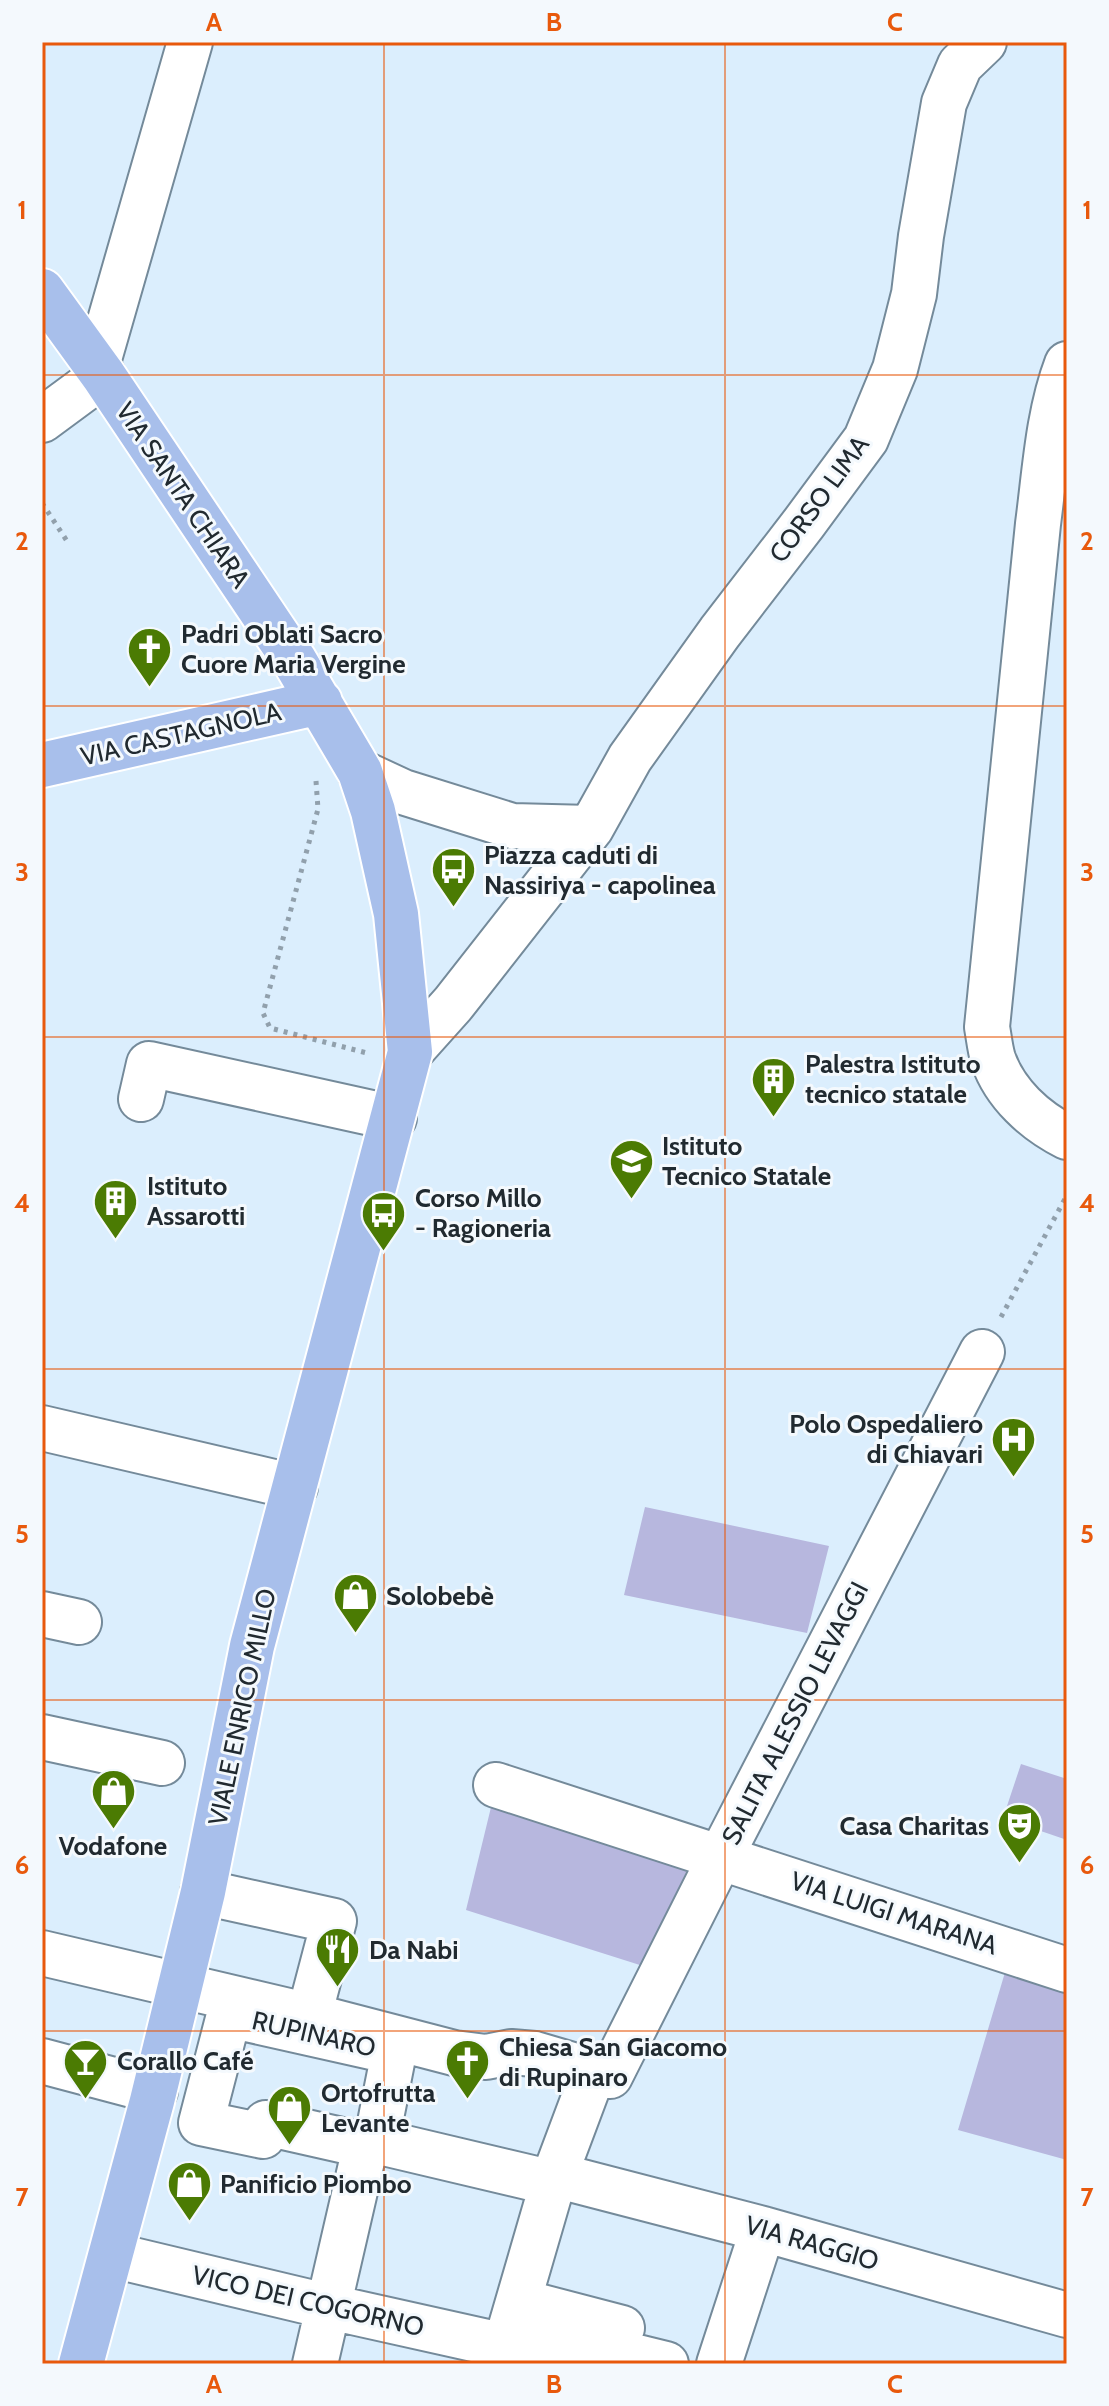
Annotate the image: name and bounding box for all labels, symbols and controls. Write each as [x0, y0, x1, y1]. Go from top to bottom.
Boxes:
text: A [206, 6, 223, 38]
text: B [546, 6, 562, 38]
text: C [887, 6, 903, 38]
text: 1 [17, 194, 27, 226]
text: 1 [1082, 194, 1092, 226]
street label: VIA SANTA CHIARA [109, 396, 257, 594]
street label: CORSO LIMA [762, 429, 876, 569]
text: 2 [15, 525, 29, 557]
text: 2 [1080, 525, 1094, 557]
place label: Padri Oblati Sacro Cuore Maria Vergine [181, 618, 406, 680]
church icon: Padri Oblati Sacro Cuore Maria Vergine [126, 625, 174, 688]
street label: VIA CASTAGNOLA [78, 695, 284, 773]
place label: Piazza caduti di Nassiriya - capolinea [484, 839, 716, 901]
bus stop icon: Piazza caduti di Nassiriya - capolinea [429, 846, 477, 909]
text: 3 [15, 856, 29, 888]
text: 3 [1080, 856, 1094, 888]
place label: Palestra Istituto tecnico statale [805, 1048, 981, 1110]
building icon: Palestra Istituto tecnico statale [750, 1055, 798, 1118]
place label: Istituto Tecnico Statale [662, 1130, 831, 1192]
school or university icon: Istituto Tecnico Statale [607, 1137, 655, 1200]
place label: Istituto Assarotti [147, 1170, 245, 1232]
building icon: Istituto Assarotti [92, 1177, 140, 1240]
place label: Corso Millo - Ragioneria [415, 1182, 551, 1244]
text: 4 [14, 1187, 30, 1219]
text: 4 [1079, 1187, 1095, 1219]
bus stop icon: Corso Millo - Ragioneria [360, 1189, 408, 1252]
place label: Polo Ospedaliero di Chiavari [789, 1408, 983, 1470]
hospital icon: Polo Ospedaliero di Chiavari [990, 1415, 1038, 1478]
text: 5 [15, 1518, 29, 1550]
text: 5 [1080, 1518, 1094, 1550]
shop icon: Solobebè [331, 1572, 379, 1635]
street label: SALITA ALESSIO LEVAGGI [715, 1576, 875, 1850]
place label: Solobebè [386, 1580, 494, 1612]
street label: VIALE ENRICO MILLO [201, 1586, 283, 1828]
shop icon: Vodafone [89, 1767, 137, 1830]
theatre icon: Casa Charitas [996, 1802, 1044, 1865]
place label: Casa Charitas [840, 1810, 989, 1842]
place label: Vodafone [59, 1830, 167, 1862]
text: 6 [15, 1849, 29, 1881]
text: 6 [1080, 1849, 1094, 1881]
street label: VIA LUIGI MARANA [787, 1864, 1001, 1962]
restaurant icon: Da Nabi [314, 1926, 362, 1989]
place label: Da Nabi [369, 1934, 458, 1966]
street label: RUPINARO [249, 2004, 379, 2064]
place label: Chiesa San Giacomo di Rupinaro [499, 2031, 727, 2093]
bar icon: Corallo Café [62, 2037, 110, 2100]
church icon: Chiesa San Giacomo di Rupinaro [444, 2038, 492, 2101]
place label: Corallo Café [117, 2045, 254, 2077]
place label: Ortofrutta Levante [321, 2077, 435, 2139]
shop icon: Ortofrutta Levante [266, 2084, 314, 2147]
shop icon: Panificio Piombo [165, 2160, 213, 2223]
place label: Panificio Piombo [220, 2168, 412, 2200]
text: 7 [15, 2181, 29, 2213]
text: 7 [1080, 2181, 1094, 2213]
street label: VIA RAGGIO [742, 2209, 882, 2277]
street label: VICO DEI COGORNO [189, 2259, 427, 2343]
text: A [206, 2368, 223, 2400]
text: B [546, 2368, 562, 2400]
text: C [887, 2368, 903, 2400]

